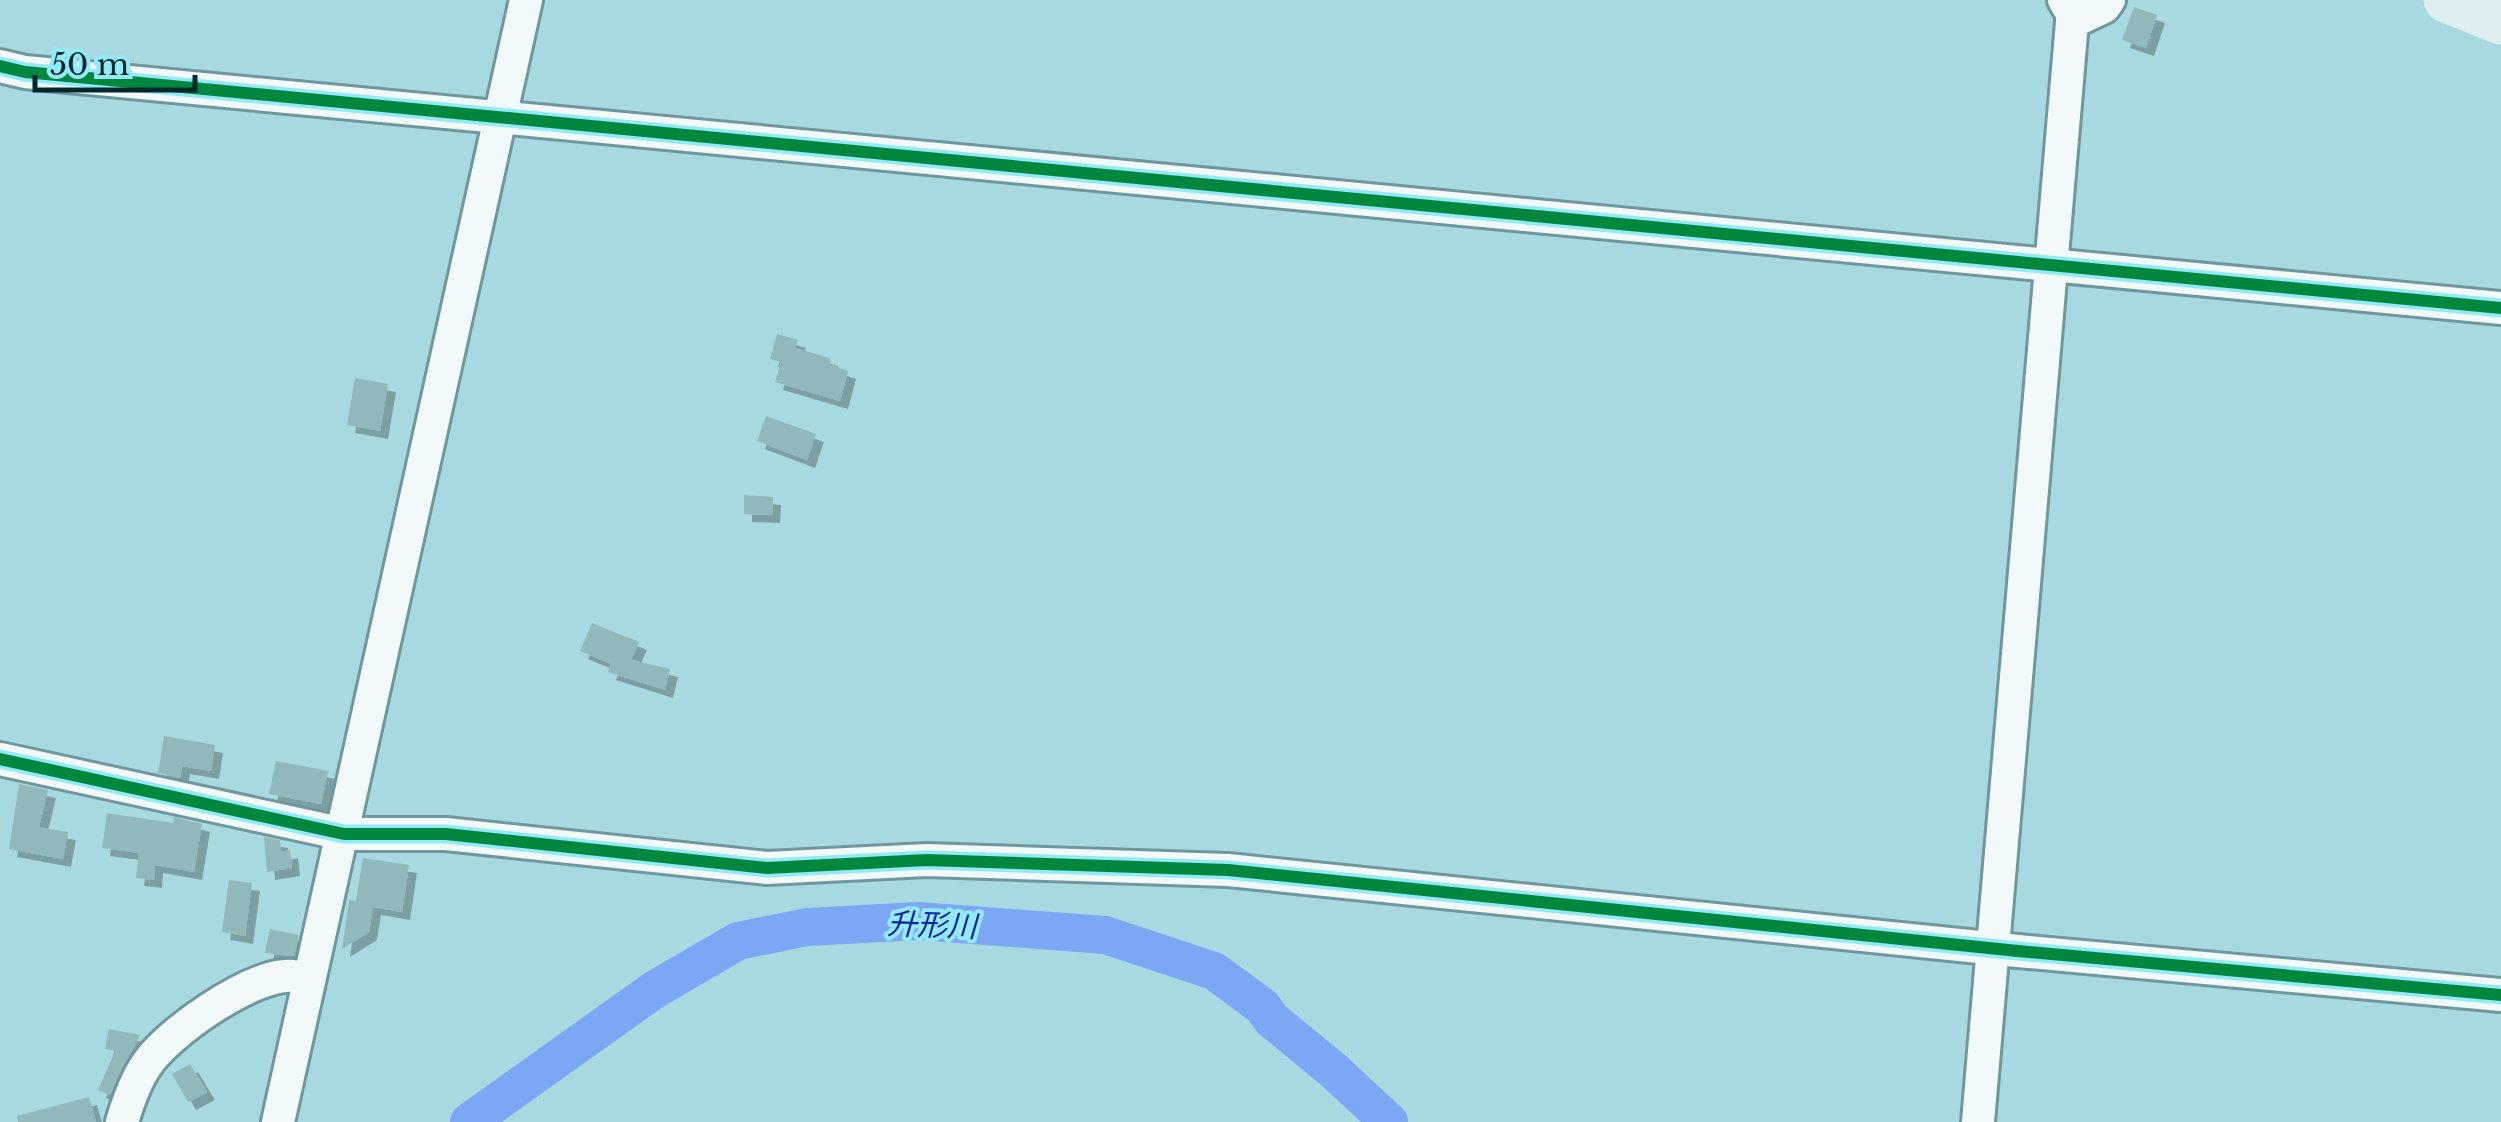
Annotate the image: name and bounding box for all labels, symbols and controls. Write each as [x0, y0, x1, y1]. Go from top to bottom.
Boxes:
scale bar [35, 30, 195, 92]
text: 50 m [50, 46, 129, 83]
water label: 升形川 [886, 905, 981, 945]

